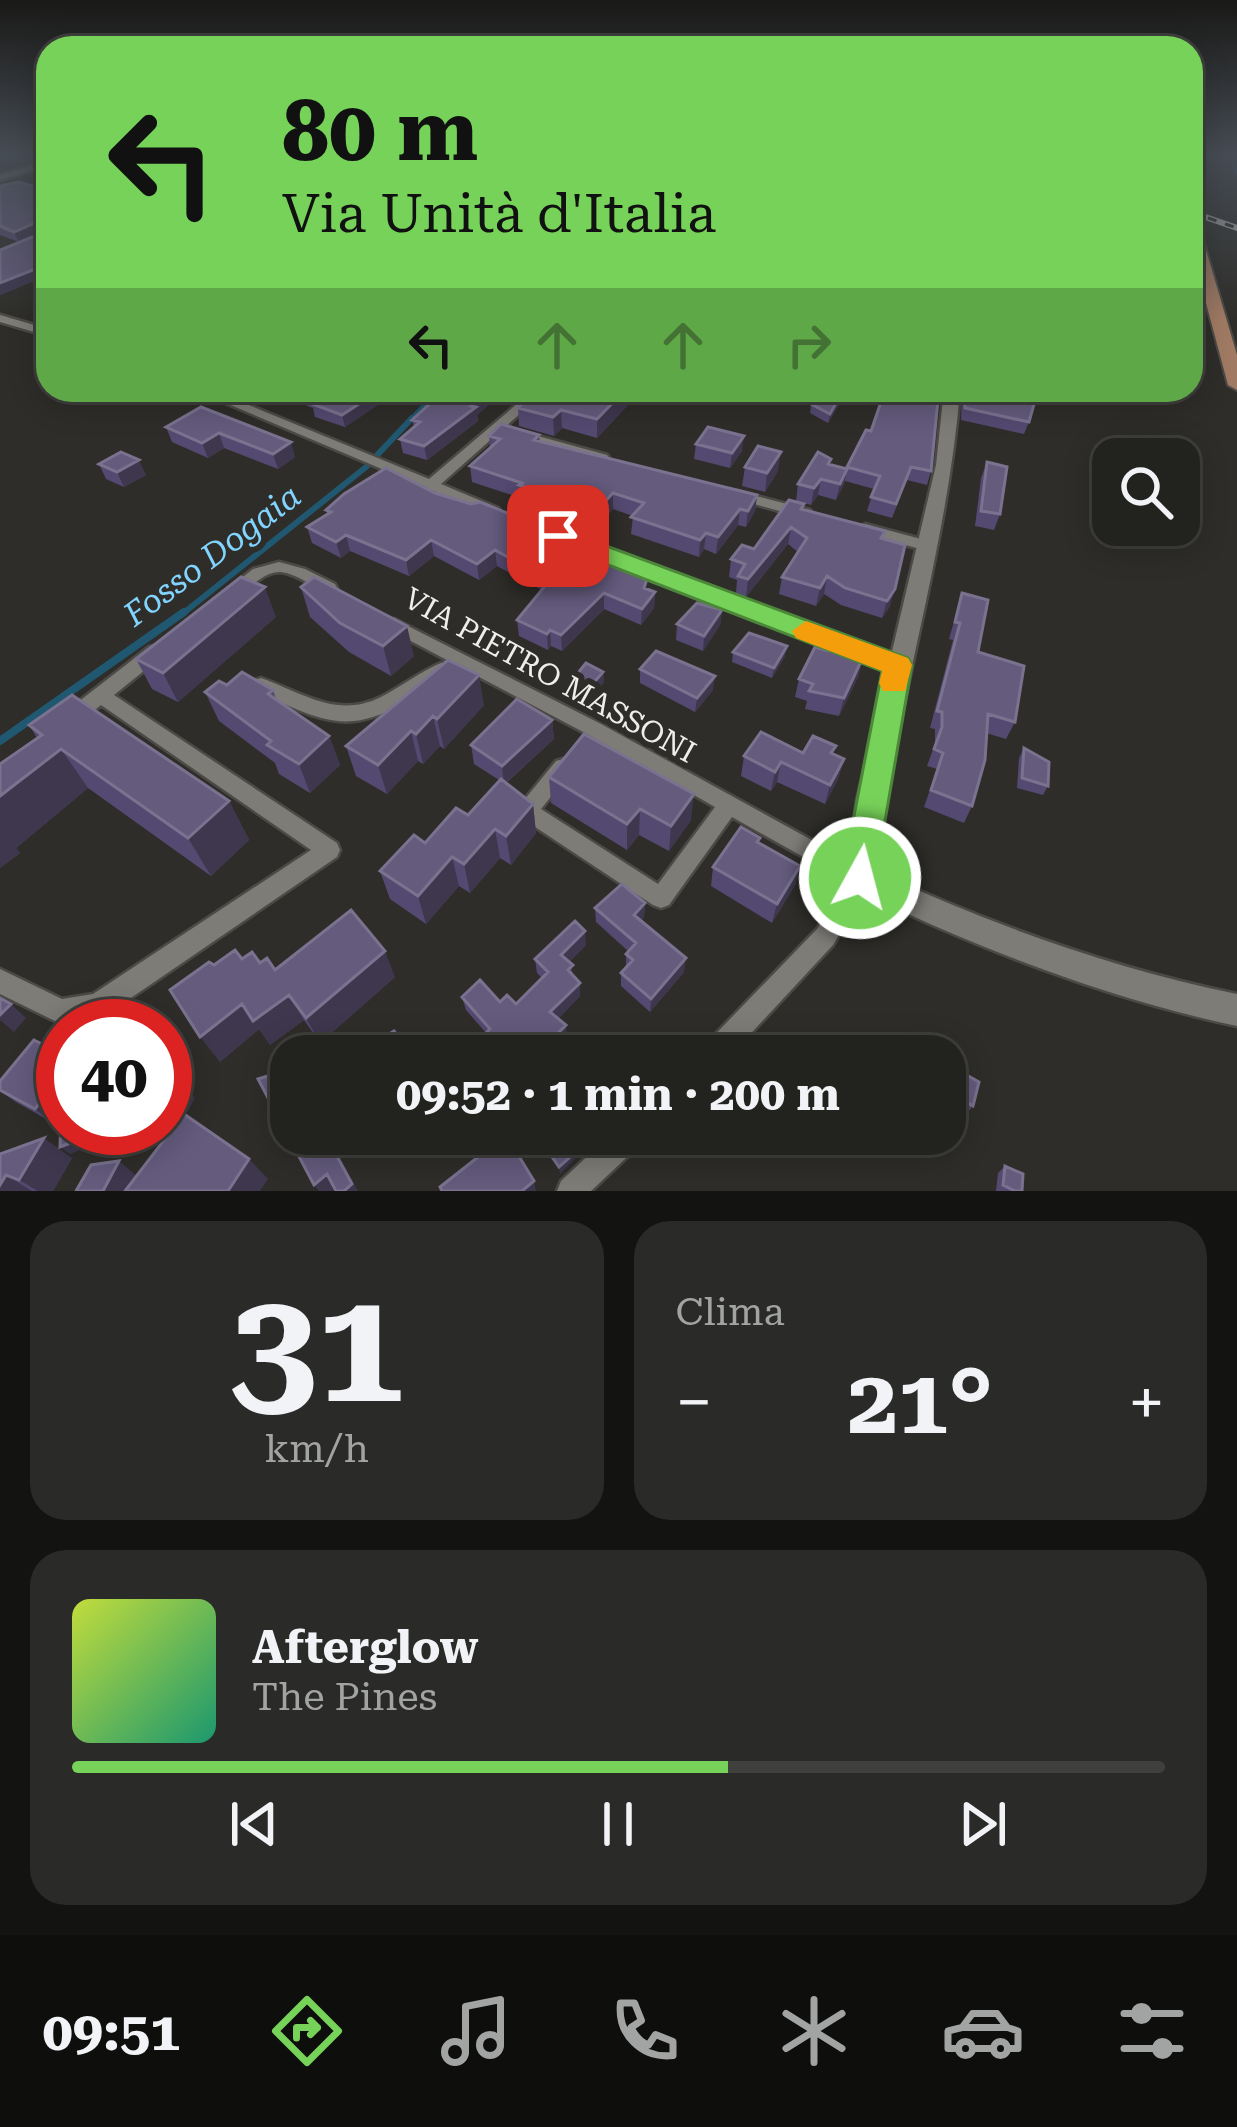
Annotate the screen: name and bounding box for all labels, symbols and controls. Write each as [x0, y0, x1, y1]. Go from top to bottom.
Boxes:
text: 80 m [282, 82, 478, 180]
icon: left [84, 84, 240, 240]
text: Via Unità d'Italia [282, 182, 716, 245]
icon: left [398, 312, 464, 378]
icon: ahead [524, 312, 590, 378]
icon: ahead [650, 312, 716, 378]
icon: right [776, 312, 842, 378]
map controls [1092, 438, 1200, 546]
button: search [1092, 438, 1200, 546]
water label: Fosso Dogaia [115, 476, 308, 635]
pin [507, 485, 609, 587]
icon: arrive [525, 503, 591, 569]
street label: VIA PIETRO MASSONI [398, 580, 702, 770]
position arrow [797, 815, 923, 941]
speed limit sign: 40 [36, 999, 192, 1155]
text: 09:52 · 1 min · 200 m [396, 1068, 840, 1121]
text: 31 [229, 1256, 404, 1439]
text: Clima [676, 1289, 785, 1335]
text: 21° [847, 1350, 993, 1455]
text: − [676, 1364, 712, 1441]
text: + [1128, 1364, 1165, 1441]
text: km/h [265, 1426, 369, 1472]
text: Afterglow [252, 1621, 478, 1674]
text: The Pines [252, 1674, 437, 1720]
icon: previous [221, 1791, 287, 1857]
icon: pause [585, 1791, 651, 1857]
icon: next [950, 1791, 1016, 1857]
icon: directions [265, 1989, 349, 2073]
icon: music [434, 1989, 518, 2073]
icon: phone [603, 1989, 687, 2073]
icon: climate [772, 1989, 856, 2073]
icon: car [941, 1989, 1025, 2073]
icon: filters [1110, 1989, 1194, 2073]
text: 09:51 [43, 2000, 180, 2063]

